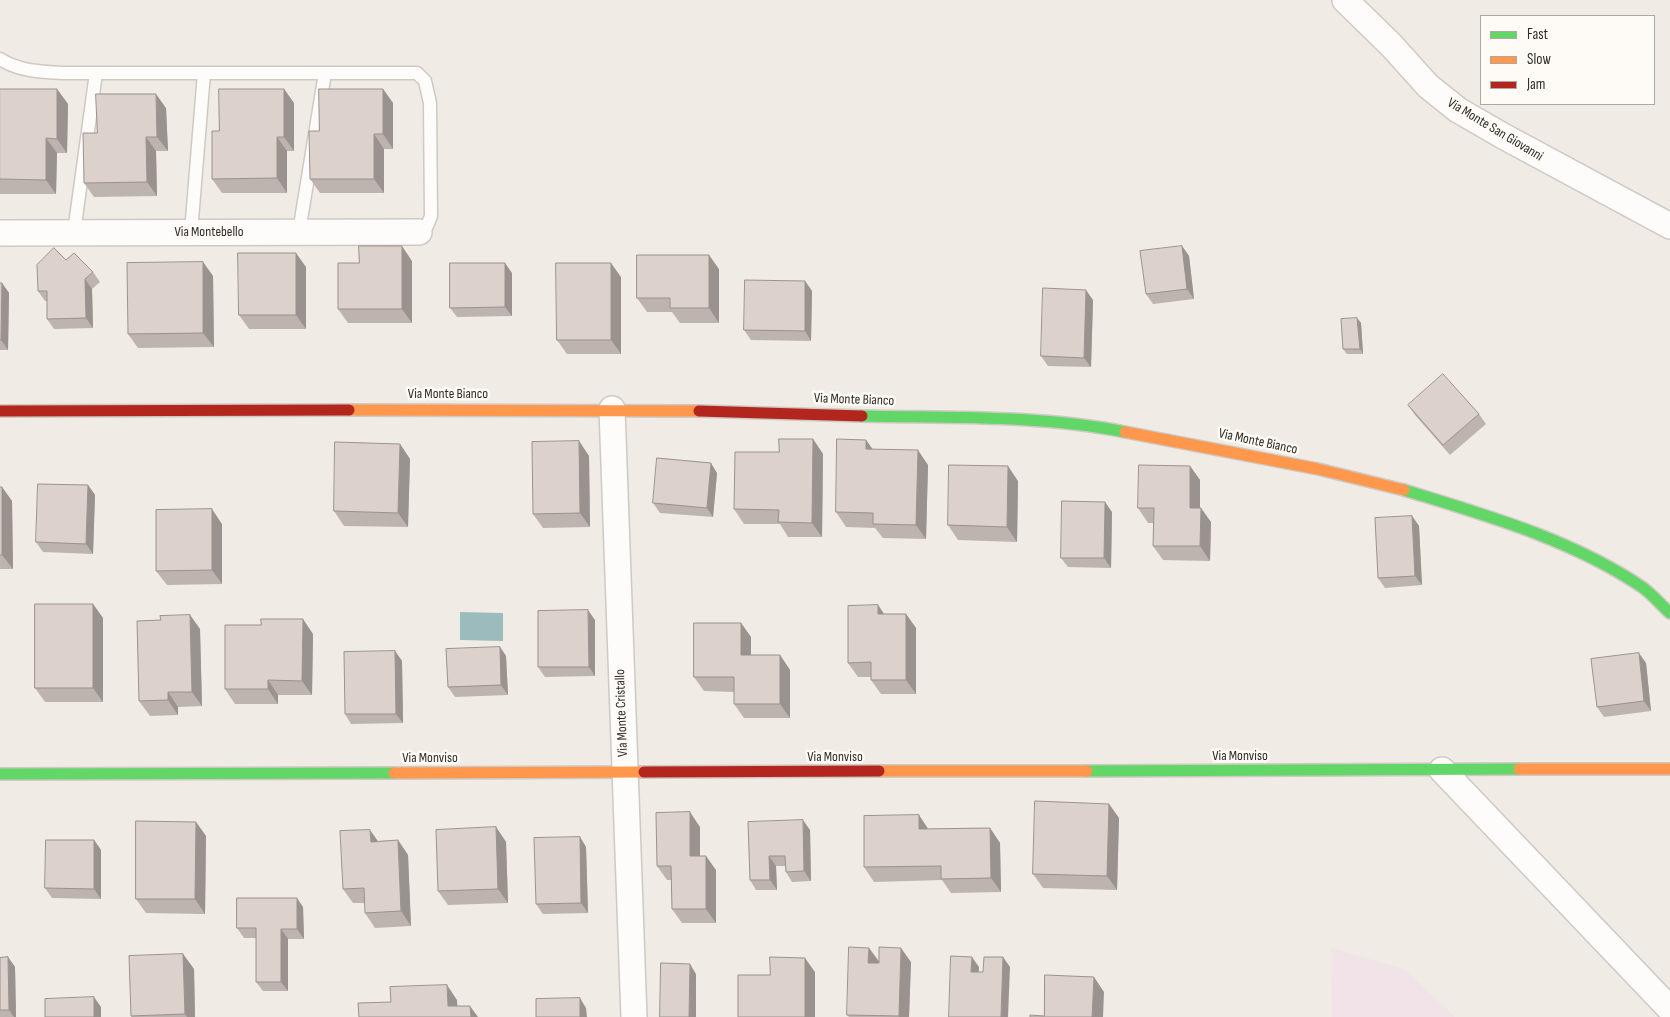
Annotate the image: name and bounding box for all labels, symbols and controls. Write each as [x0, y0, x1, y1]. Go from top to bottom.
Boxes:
legend [1480, 15, 1655, 105]
text: Fast [1527, 25, 1548, 44]
text: Slow [1527, 50, 1551, 69]
text: Jam [1527, 75, 1545, 94]
street label: Via Monte San Giovanni [1444, 95, 1546, 165]
street label: Via Montebello [175, 224, 243, 240]
street label: Via Monte Bianco [408, 386, 488, 402]
street label: Via Monte Bianco [814, 390, 894, 410]
street label: Via Monte Bianco [1217, 425, 1299, 459]
street label: Via Monte Cristallo [612, 669, 632, 757]
street label: Via Monviso [1212, 748, 1268, 764]
street label: Via Monviso [807, 749, 863, 765]
street label: Via Monviso [402, 750, 458, 766]

